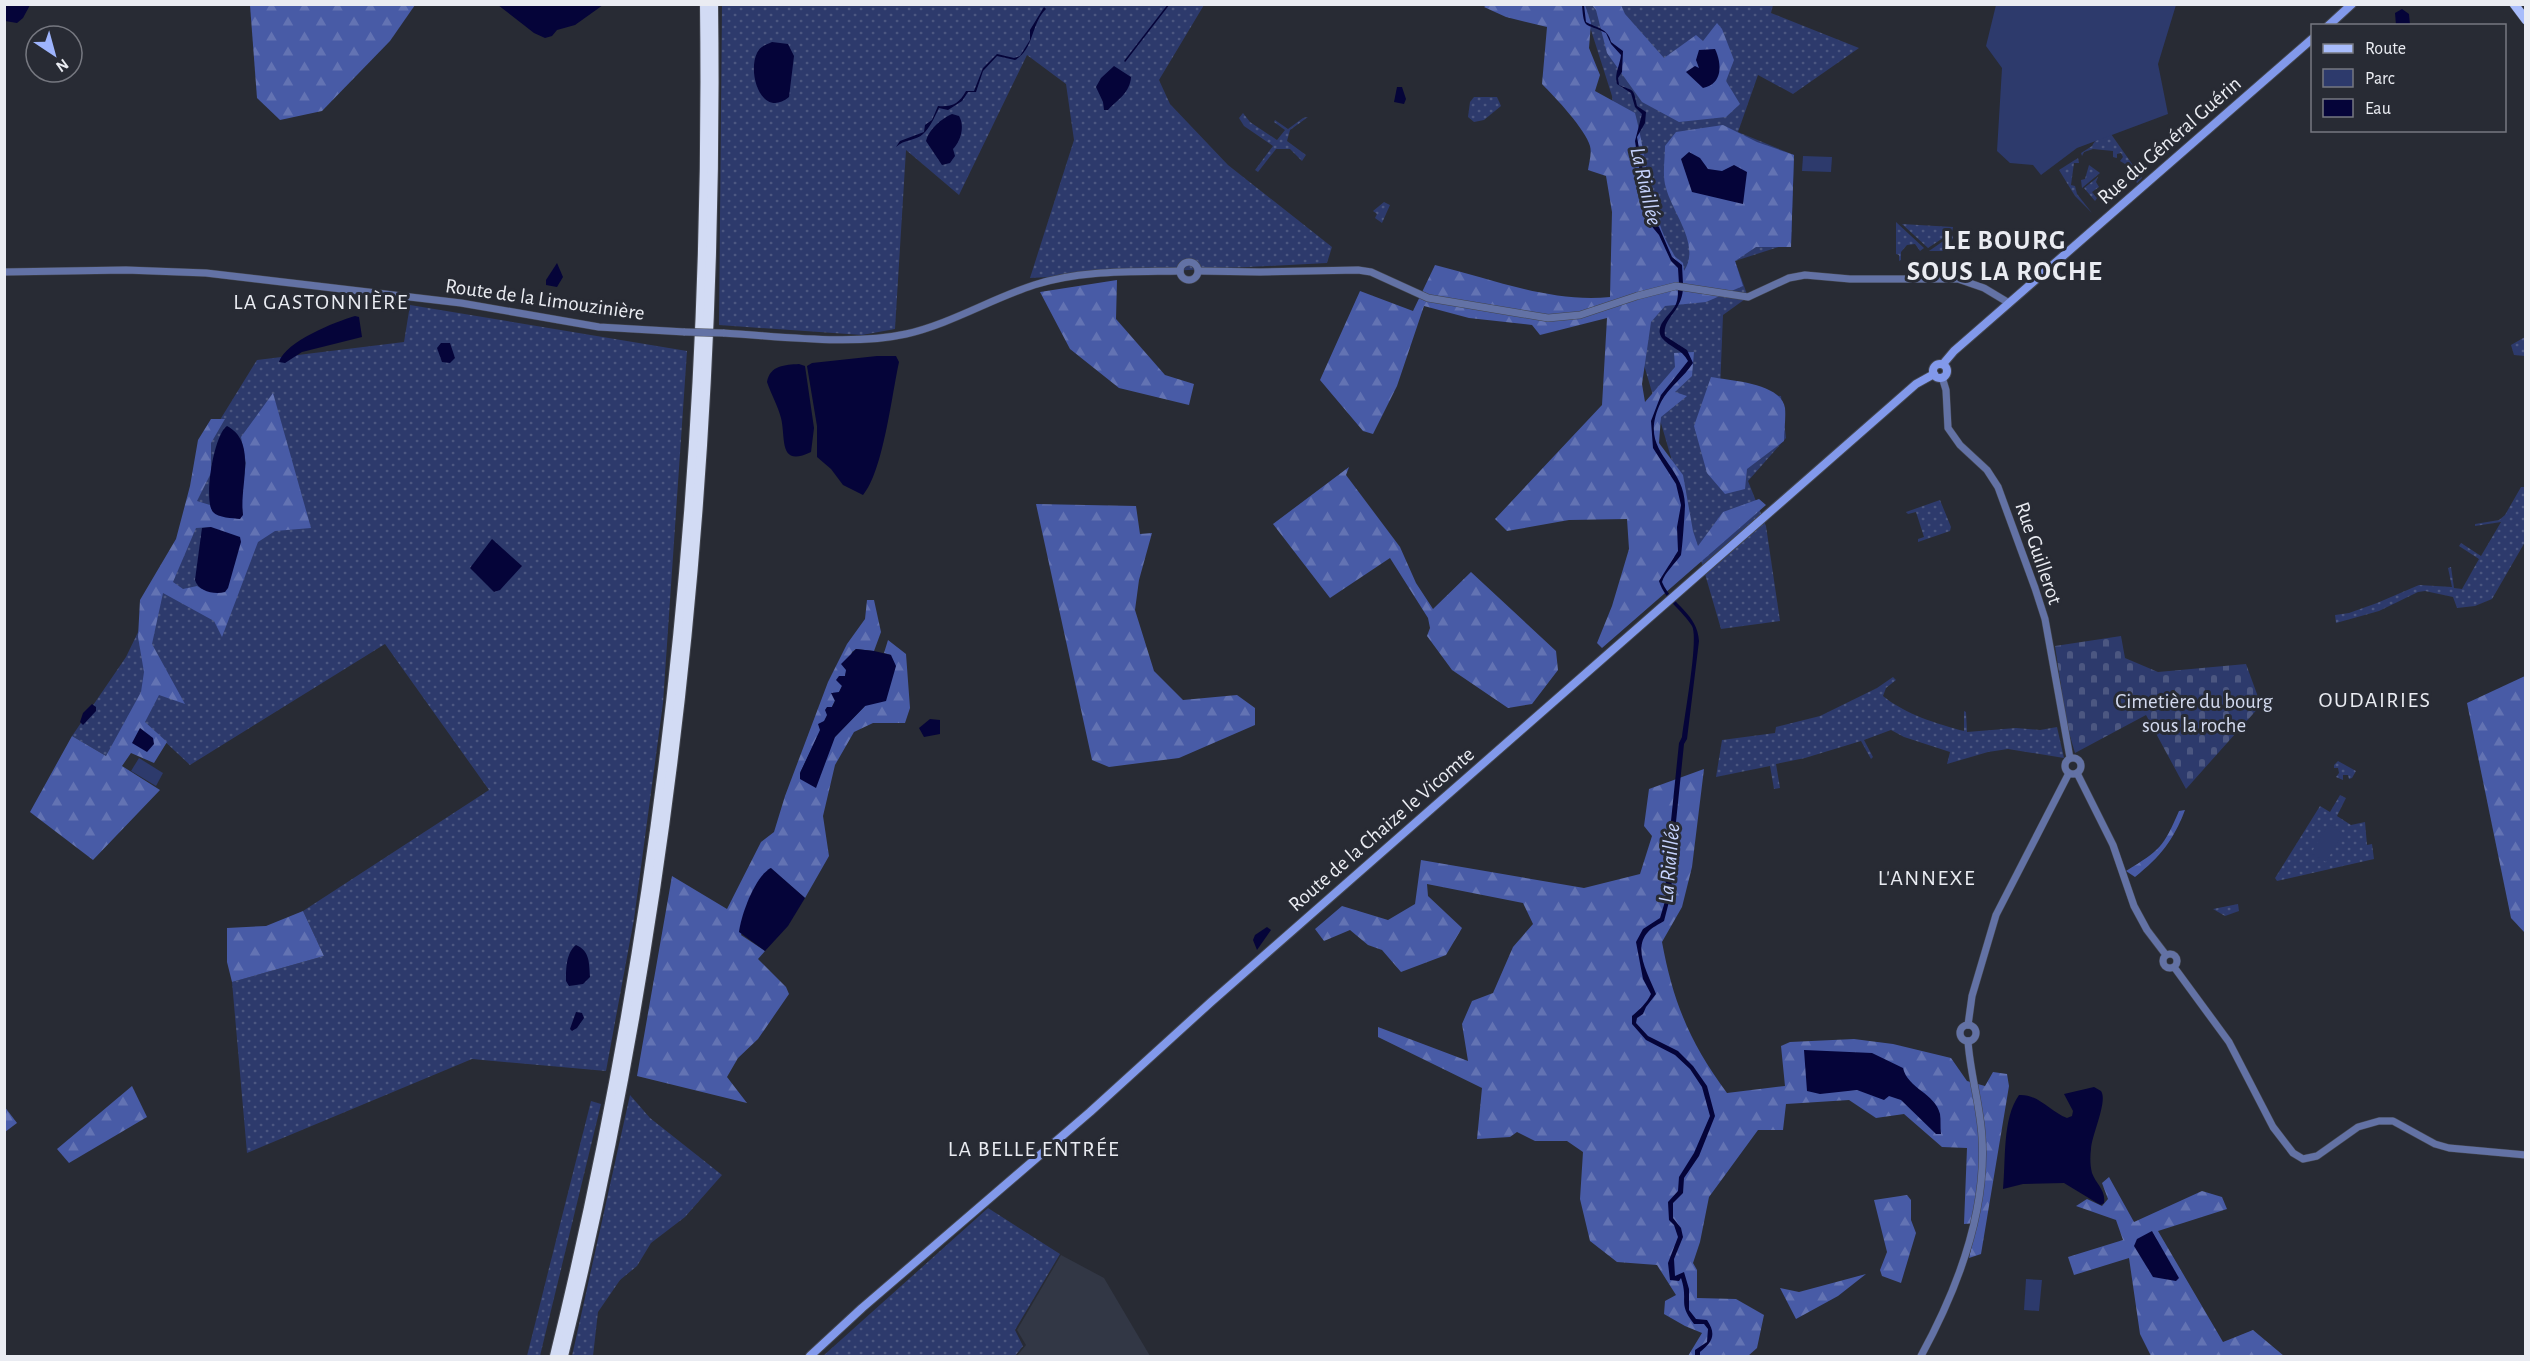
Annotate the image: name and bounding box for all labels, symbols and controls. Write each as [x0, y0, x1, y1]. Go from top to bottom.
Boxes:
north arrow [24, 24, 84, 84]
legend [2311, 24, 2506, 132]
text: Route [2365, 40, 2406, 58]
text: N [53, 56, 71, 75]
text: Parc [2365, 70, 2395, 88]
street label: Rue du Général Guérin [2094, 73, 2245, 208]
text: Eau [2365, 100, 2391, 118]
water label: La Riaillée [1626, 145, 1666, 228]
district label: LE BOURG SOUS LA ROCHE [1907, 227, 2103, 285]
street label: Route de la Limouzinière [444, 275, 646, 324]
district label: LA GASTONNIÈRE [233, 290, 409, 313]
street label: Rue Guillerot [2011, 499, 2066, 607]
district label: OUDAIRIES [2319, 689, 2431, 711]
park label: Cimetière du bourg sous la roche [2115, 691, 2274, 736]
street label: Route de la Chaize le Vicomte [1285, 743, 1478, 915]
water label: La Riaillée [1655, 822, 1683, 904]
district label: L'ANNEXE [1878, 867, 1976, 889]
district label: LA BELLE ENTRÉE [948, 1137, 1120, 1160]

